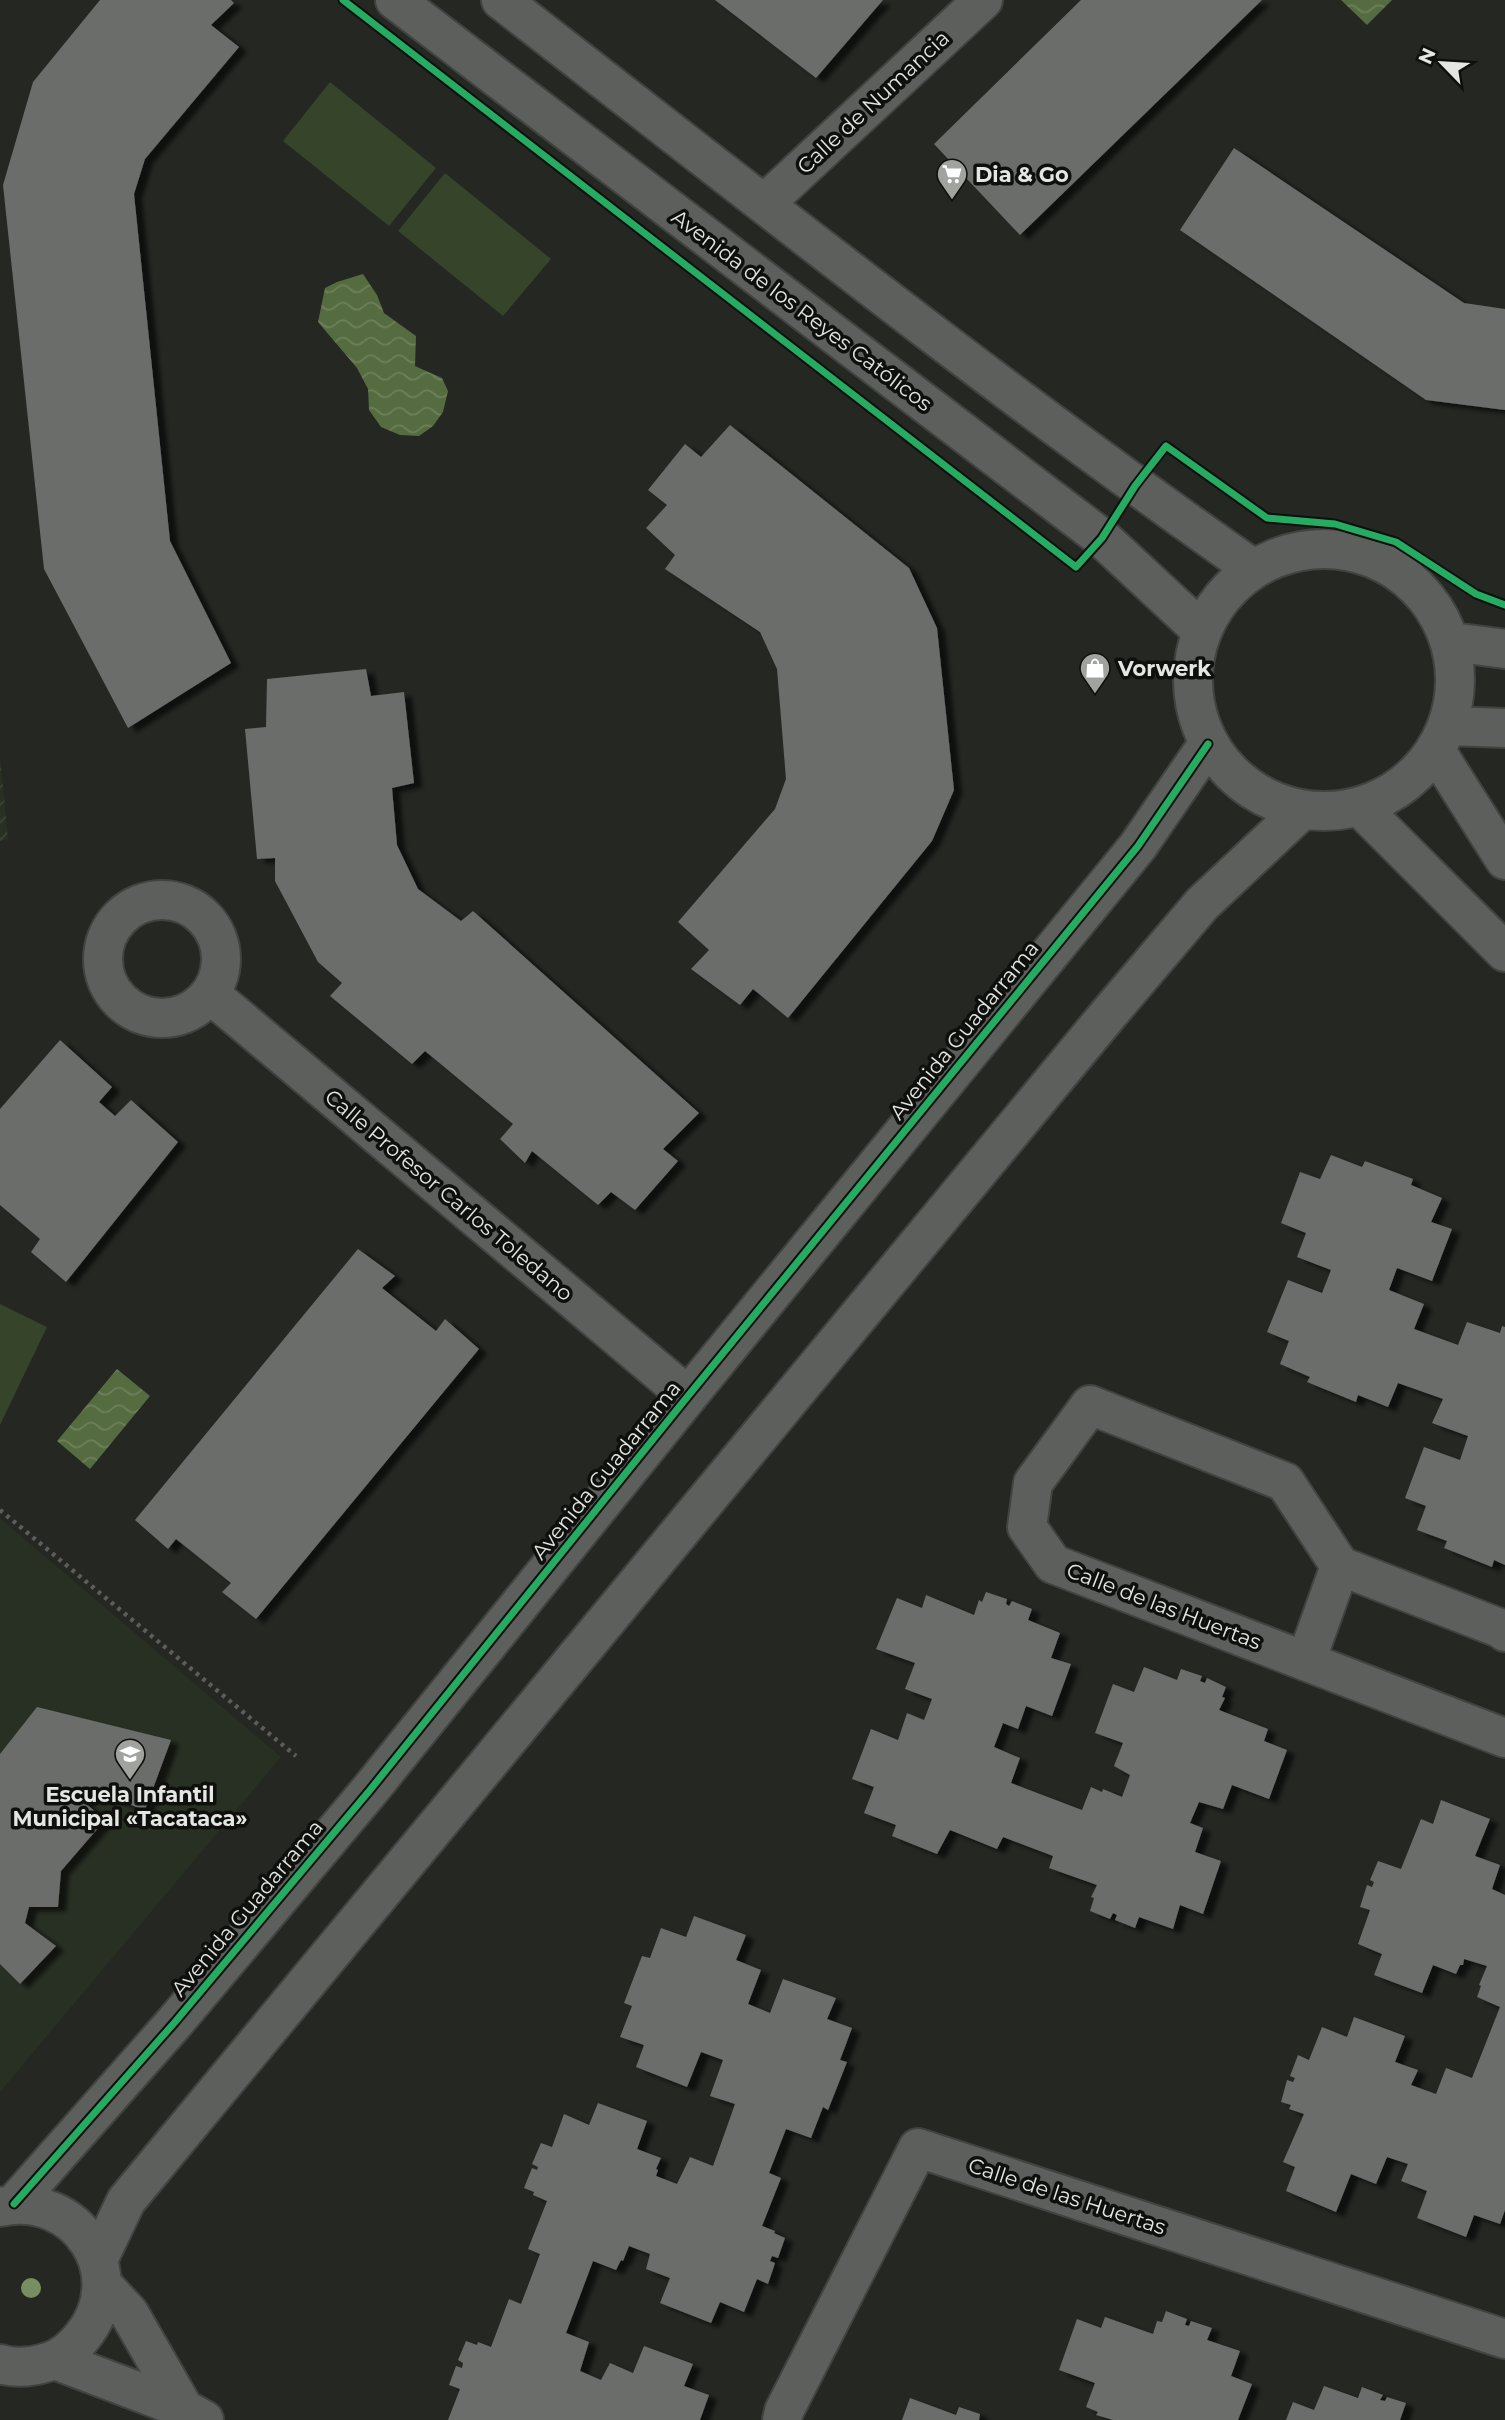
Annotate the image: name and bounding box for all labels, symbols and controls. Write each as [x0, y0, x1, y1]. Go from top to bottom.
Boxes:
street label: Calle de Numancia [792, 25, 954, 179]
north arrow [1407, 28, 1477, 98]
text: N [1413, 44, 1441, 68]
supermarket icon: Dia & Go [935, 157, 969, 201]
place label: Dia & Go [975, 162, 1069, 187]
street label: Avenida de los Reyes Católicos [667, 204, 937, 416]
shop icon: Vorwerk [1078, 651, 1112, 695]
place label: Vorwerk [1117, 656, 1211, 681]
street label: Avenida Guadarrama [884, 936, 1044, 1124]
street label: Calle Profesor Carlos Toledano [320, 1084, 578, 1306]
street label: Avenida Guadarrama [526, 1376, 686, 1564]
street label: Calle de las Huertas [1063, 1557, 1265, 1655]
school or university icon: Escuela Infantil Municipal «Tacataca» [113, 1737, 147, 1781]
place label: Escuela Infantil Municipal «Tacataca» [13, 1782, 248, 1831]
street label: Avenida Guadarrama [166, 1815, 328, 2001]
street label: Calle de las Huertas [965, 2152, 1169, 2240]

